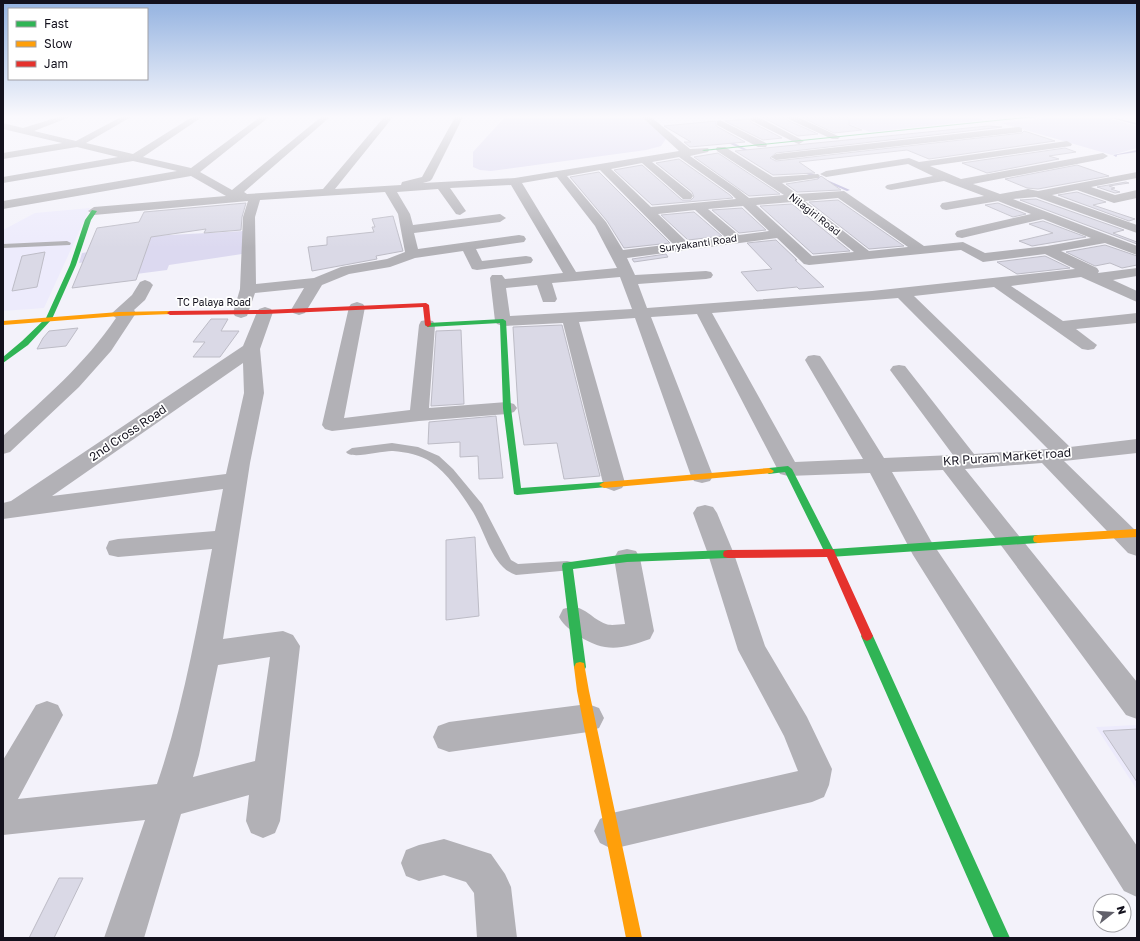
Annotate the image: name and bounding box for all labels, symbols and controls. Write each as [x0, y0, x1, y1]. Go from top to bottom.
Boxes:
legend [8, 8, 148, 80]
text: Fast [44, 16, 69, 31]
text: Slow [44, 36, 72, 51]
text: Jam [44, 56, 68, 71]
street label: Nilagiri Road [787, 190, 843, 238]
street label: Suryakanti Road [658, 232, 738, 254]
street label: TC Palaya Road [177, 296, 251, 308]
street label: 2nd Cross Road [86, 401, 169, 464]
street label: KR Puram Market road [942, 445, 1072, 468]
north arrow [1092, 893, 1132, 933]
text: N [1115, 904, 1129, 916]

